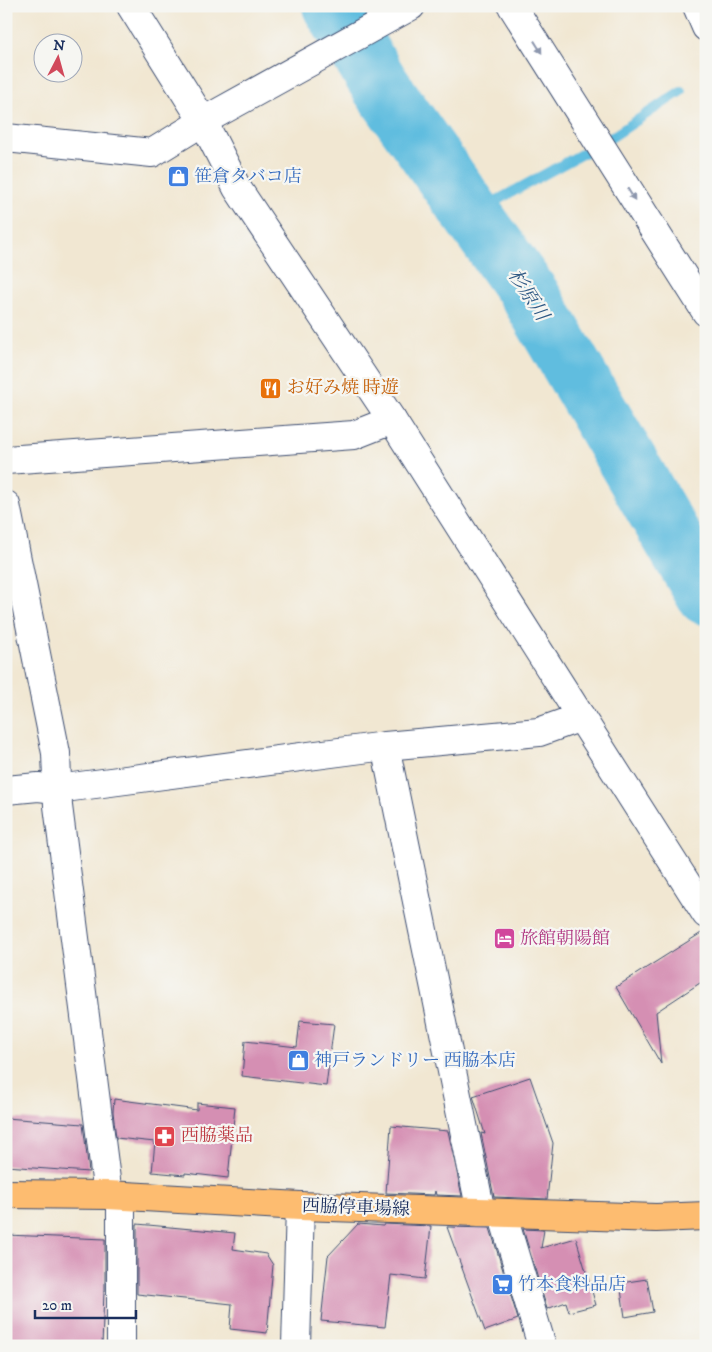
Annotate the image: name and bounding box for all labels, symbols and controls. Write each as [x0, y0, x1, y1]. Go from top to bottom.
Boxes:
north arrow [32, 32, 82, 82]
text: N [53, 37, 66, 56]
one-way arrow [534, 41, 543, 54]
shop icon: 笹倉タバコ店 [166, 165, 190, 189]
place label: 笹倉タバコ店 [194, 166, 302, 188]
one-way arrow [626, 187, 636, 200]
water label: 杉原川 [503, 265, 554, 327]
restaurant icon: お好み焼 時遊 [259, 376, 283, 400]
place label: お好み焼 時遊 [287, 377, 399, 399]
hotel icon: 旅館朝陽館 [492, 927, 516, 951]
place label: 旅館朝陽館 [520, 928, 610, 950]
shop icon: 神戸ランドリー 西脇本店 [286, 1049, 310, 1073]
place label: 神戸ランドリー 西脇本店 [314, 1050, 516, 1072]
pharmacy icon: 西脇薬品 [153, 1124, 177, 1148]
place label: 西脇薬品 [181, 1125, 253, 1147]
street label: 西脇停車場線 [302, 1195, 410, 1221]
supermarket icon: 竹本食料品店 [490, 1273, 514, 1297]
place label: 竹本食料品店 [518, 1274, 626, 1296]
scale bar [35, 1287, 136, 1319]
text: 20 m [42, 1296, 72, 1315]

